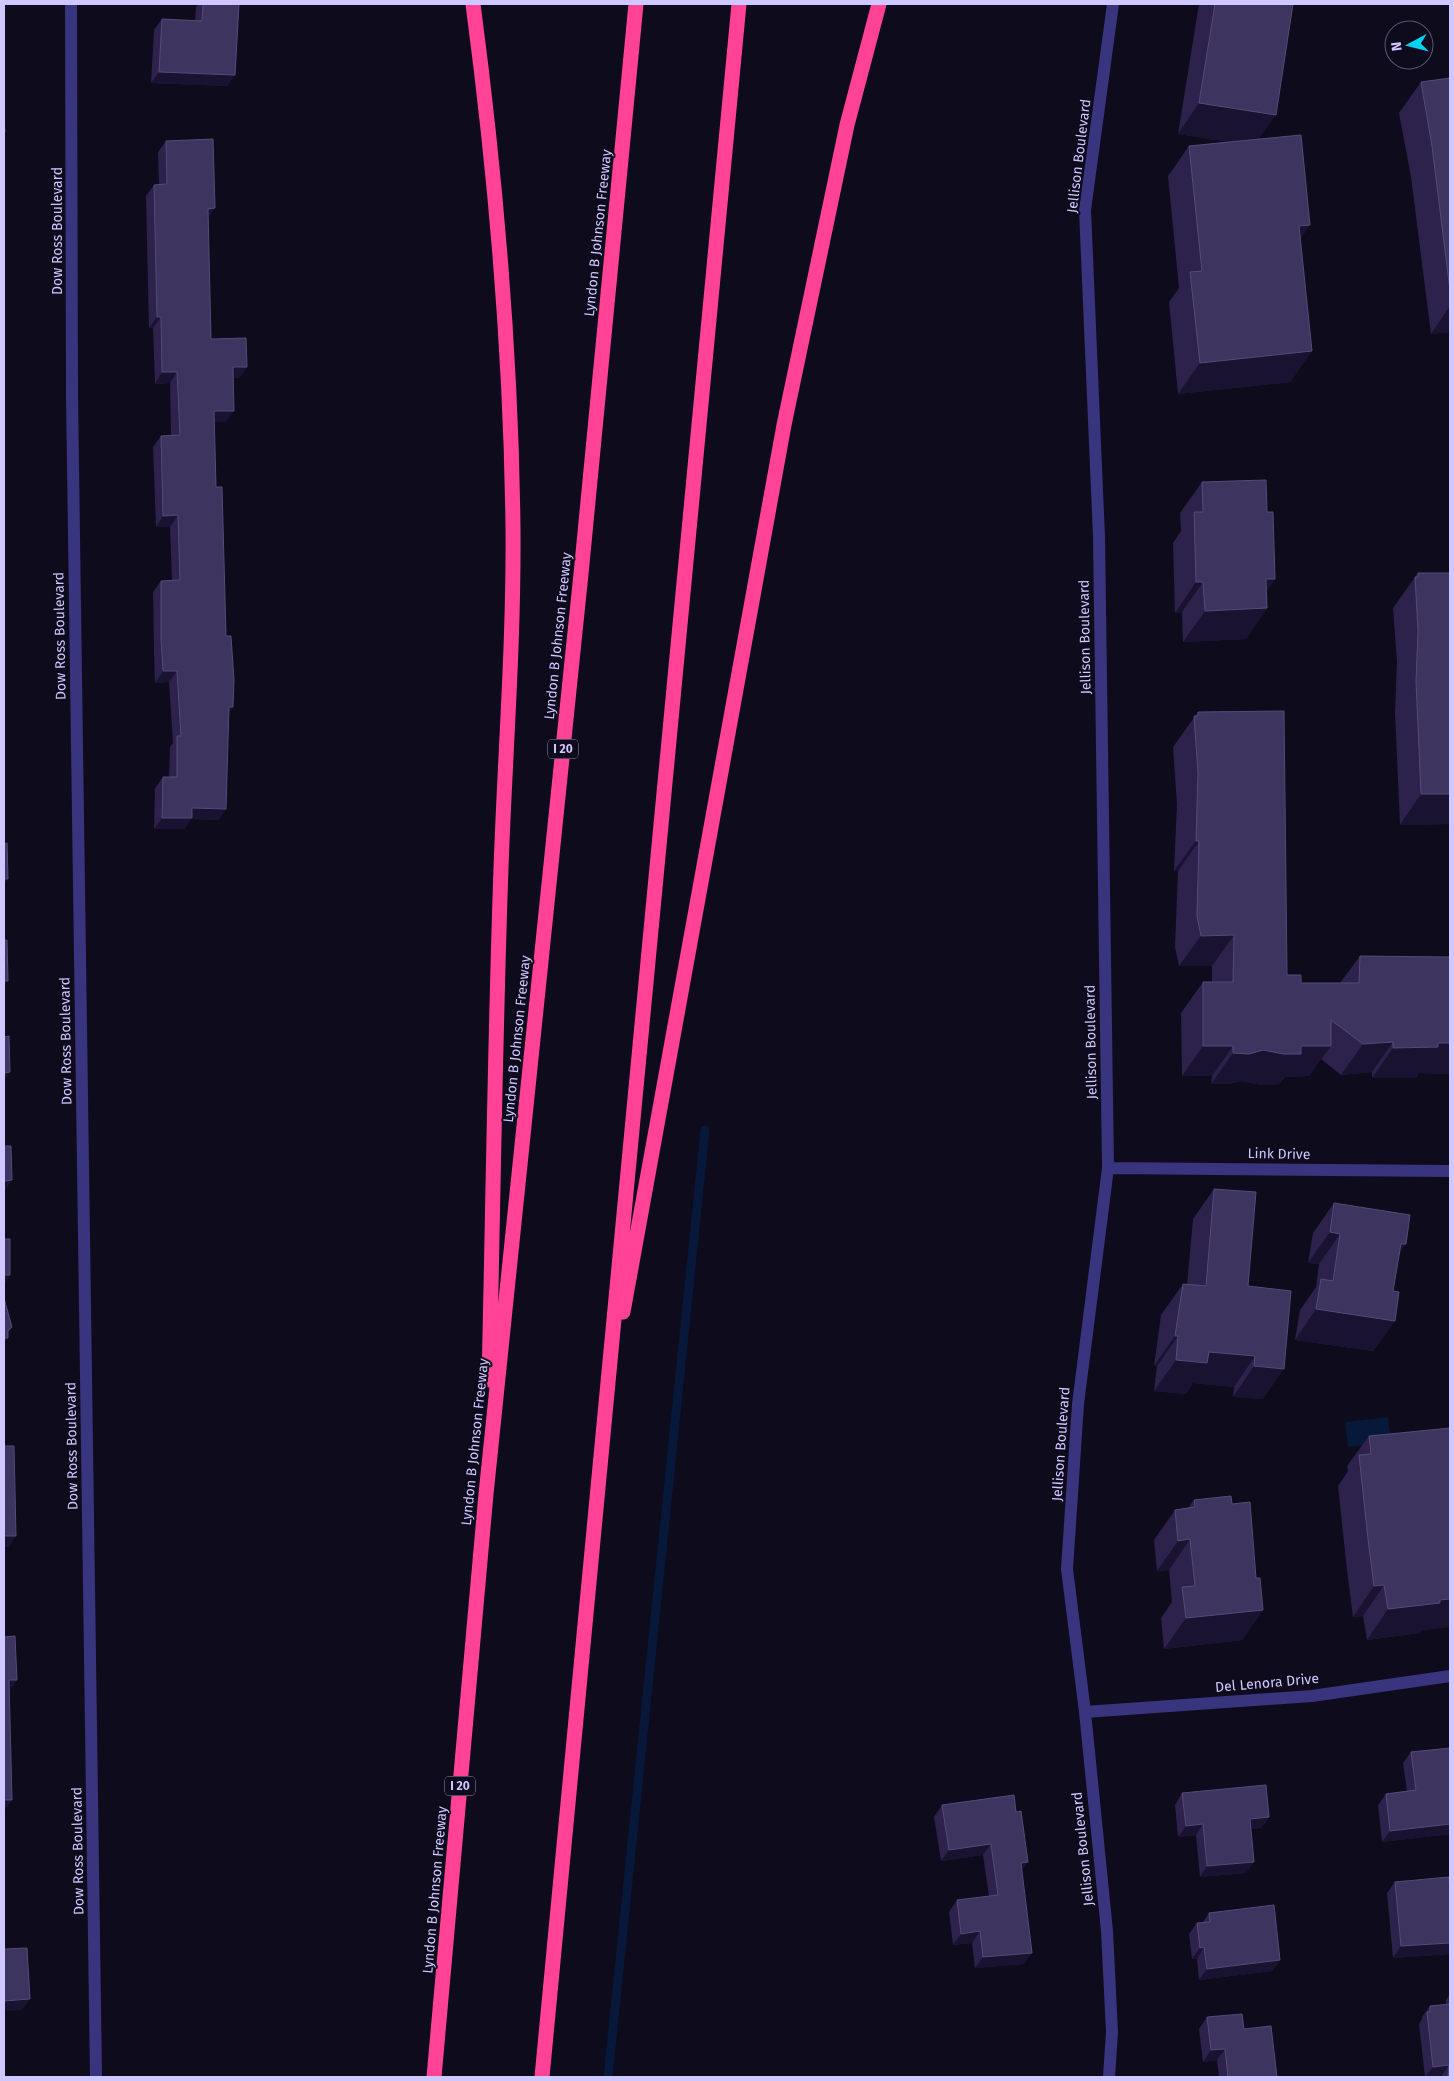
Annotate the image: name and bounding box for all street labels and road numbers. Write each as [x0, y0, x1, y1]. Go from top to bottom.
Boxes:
street label: Jellison Boulevard [1064, 98, 1094, 214]
street label: Lyndon B Johnson Freeway [581, 148, 615, 317]
street label: Dow Ross Boulevard [49, 167, 66, 295]
street label: Lyndon B Johnson Freeway [541, 551, 575, 720]
street label: Dow Ross Boulevard [50, 572, 70, 700]
street label: Jellison Boulevard [1075, 579, 1095, 695]
road number: I 20 [548, 740, 578, 759]
street label: Lyndon B Johnson Freeway [500, 954, 534, 1123]
street label: Dow Ross Boulevard [56, 977, 76, 1105]
street label: Jellison Boulevard [1081, 984, 1101, 1100]
street label: Link Drive [1247, 1145, 1311, 1163]
street label: Lyndon B Johnson Freeway [458, 1357, 492, 1526]
street label: Dow Ross Boulevard [62, 1382, 82, 1510]
street label: Jellison Boulevard [1049, 1386, 1073, 1502]
street label: Del Lenora Drive [1214, 1670, 1320, 1696]
road number: I 20 [445, 1776, 475, 1795]
street label: Dow Ross Boulevard [68, 1787, 88, 1915]
street label: Jellison Boulevard [1069, 1791, 1097, 1907]
street label: Lyndon B Johnson Freeway [419, 1805, 451, 1974]

